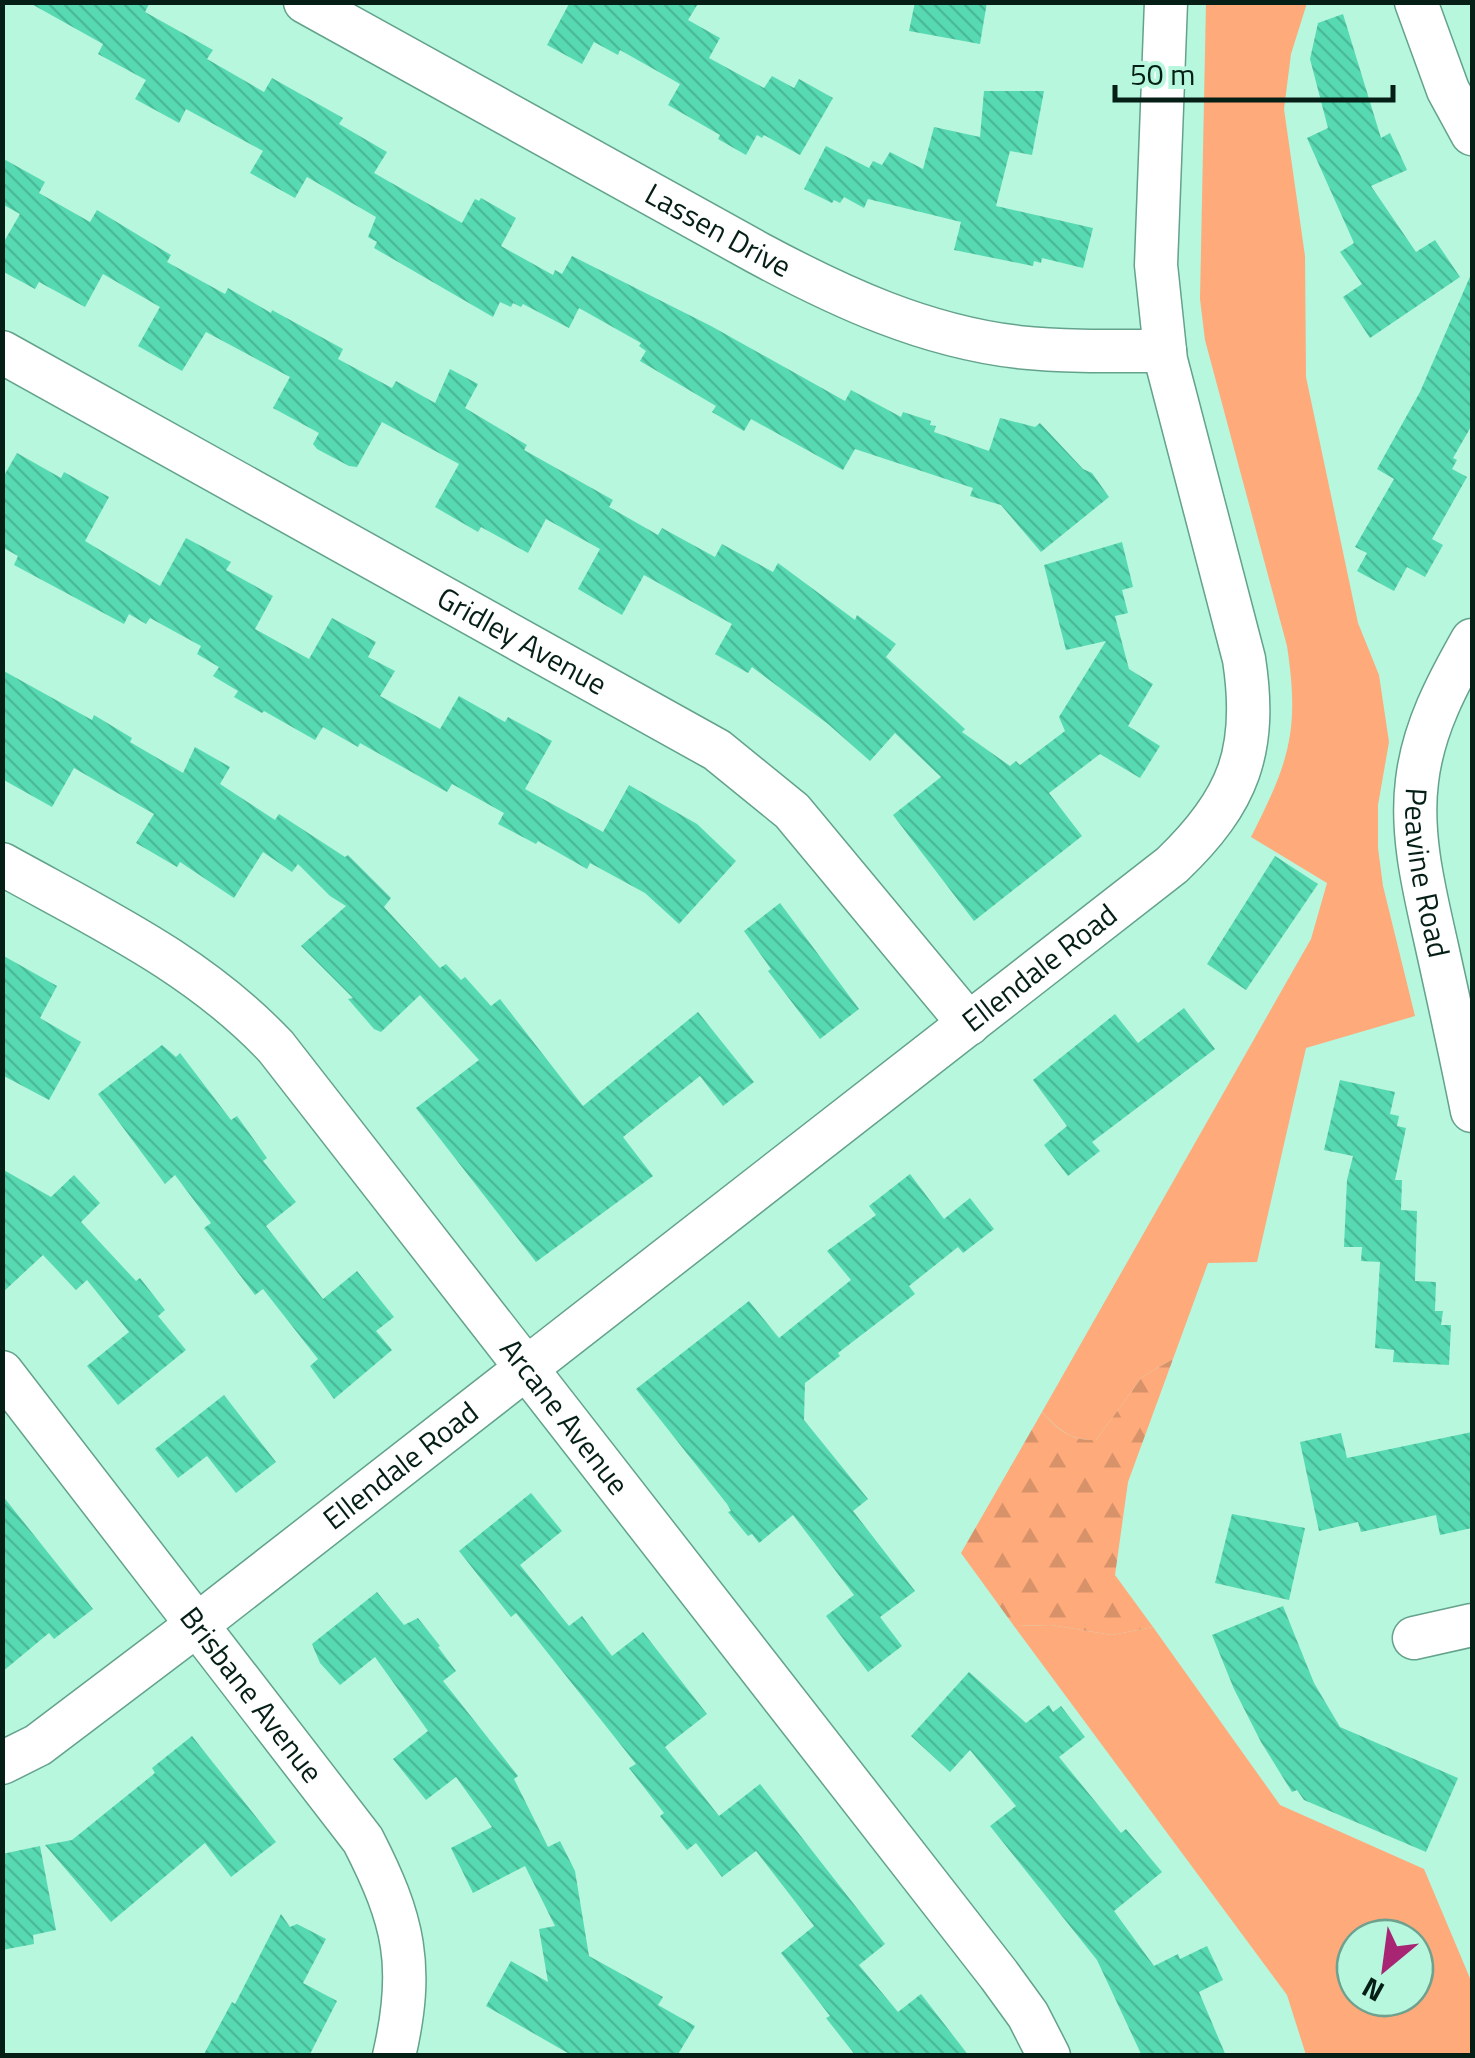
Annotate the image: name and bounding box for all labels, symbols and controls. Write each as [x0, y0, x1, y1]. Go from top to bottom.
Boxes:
scale bar [1115, 40, 1392, 102]
text: 50 m [1130, 51, 1195, 97]
street label: Lassen Drive [637, 171, 800, 289]
street label: Gridley Avenue [429, 575, 616, 706]
street label: Peavine Road [1393, 787, 1463, 962]
street label: Ellendale Road [952, 892, 1127, 1043]
street label: Arcane Avenue [489, 1328, 641, 1505]
street label: Ellendale Road [313, 1390, 488, 1541]
street label: Brisbane Avenue [169, 1596, 335, 1792]
north arrow [1335, 1918, 1435, 2018]
text: N [1354, 1967, 1392, 2014]

